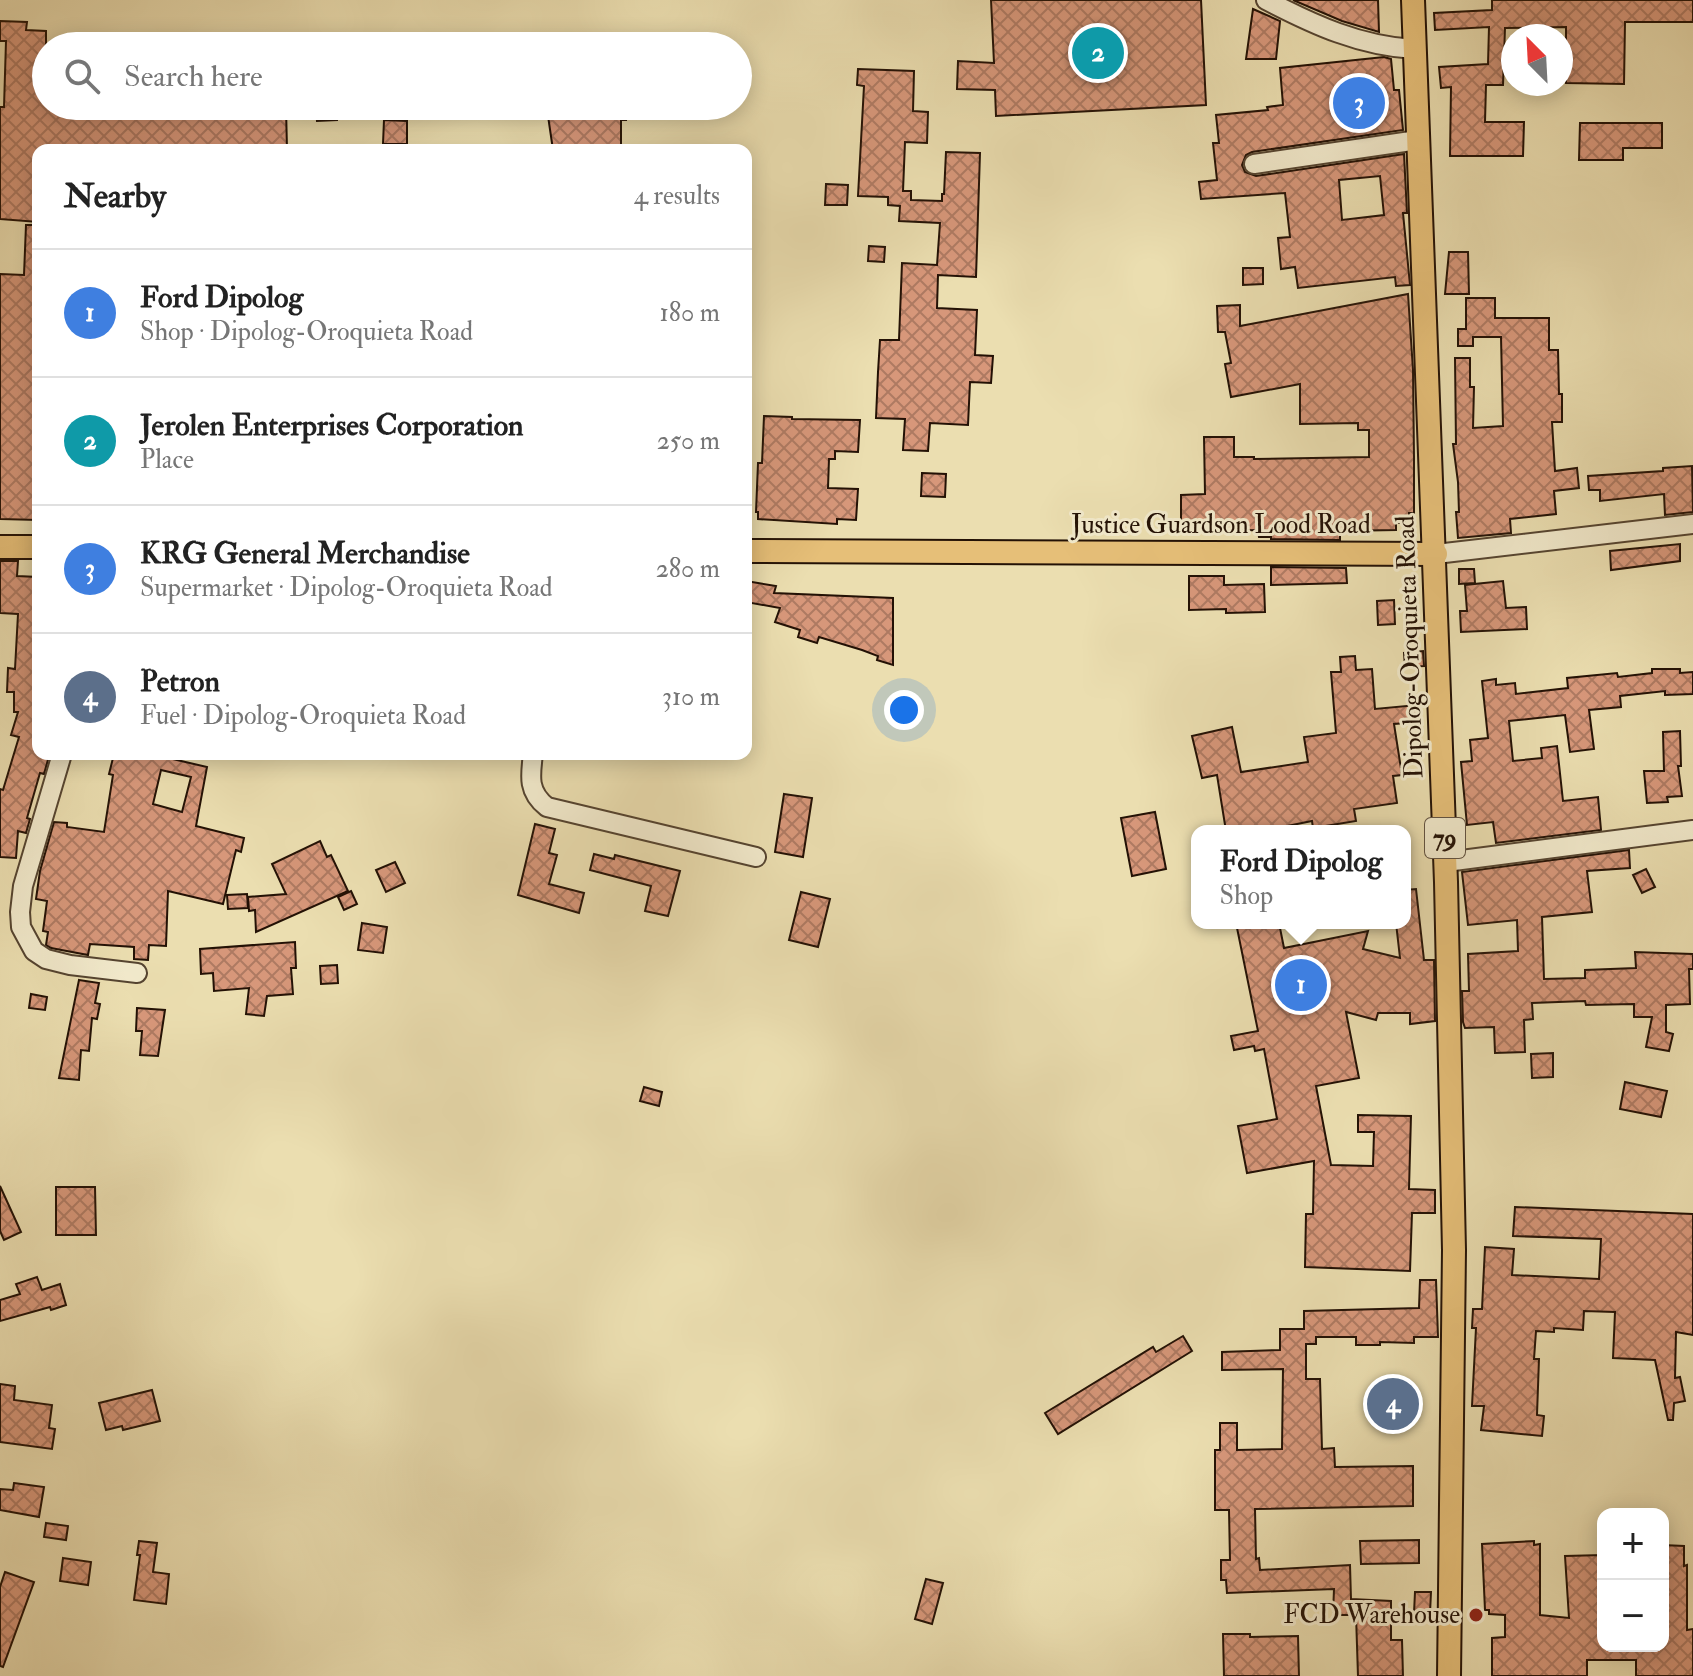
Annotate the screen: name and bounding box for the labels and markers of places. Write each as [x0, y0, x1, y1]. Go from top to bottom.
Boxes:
pin: 2 [1072, 23, 1124, 83]
pin: 3 [1333, 73, 1385, 133]
pin: 1 [1275, 955, 1327, 1015]
pin: 4 [1367, 1374, 1419, 1434]
place label: FCD Warehouse [1283, 1599, 1460, 1631]
marker: FCD Warehouse [1467, 1606, 1485, 1624]

